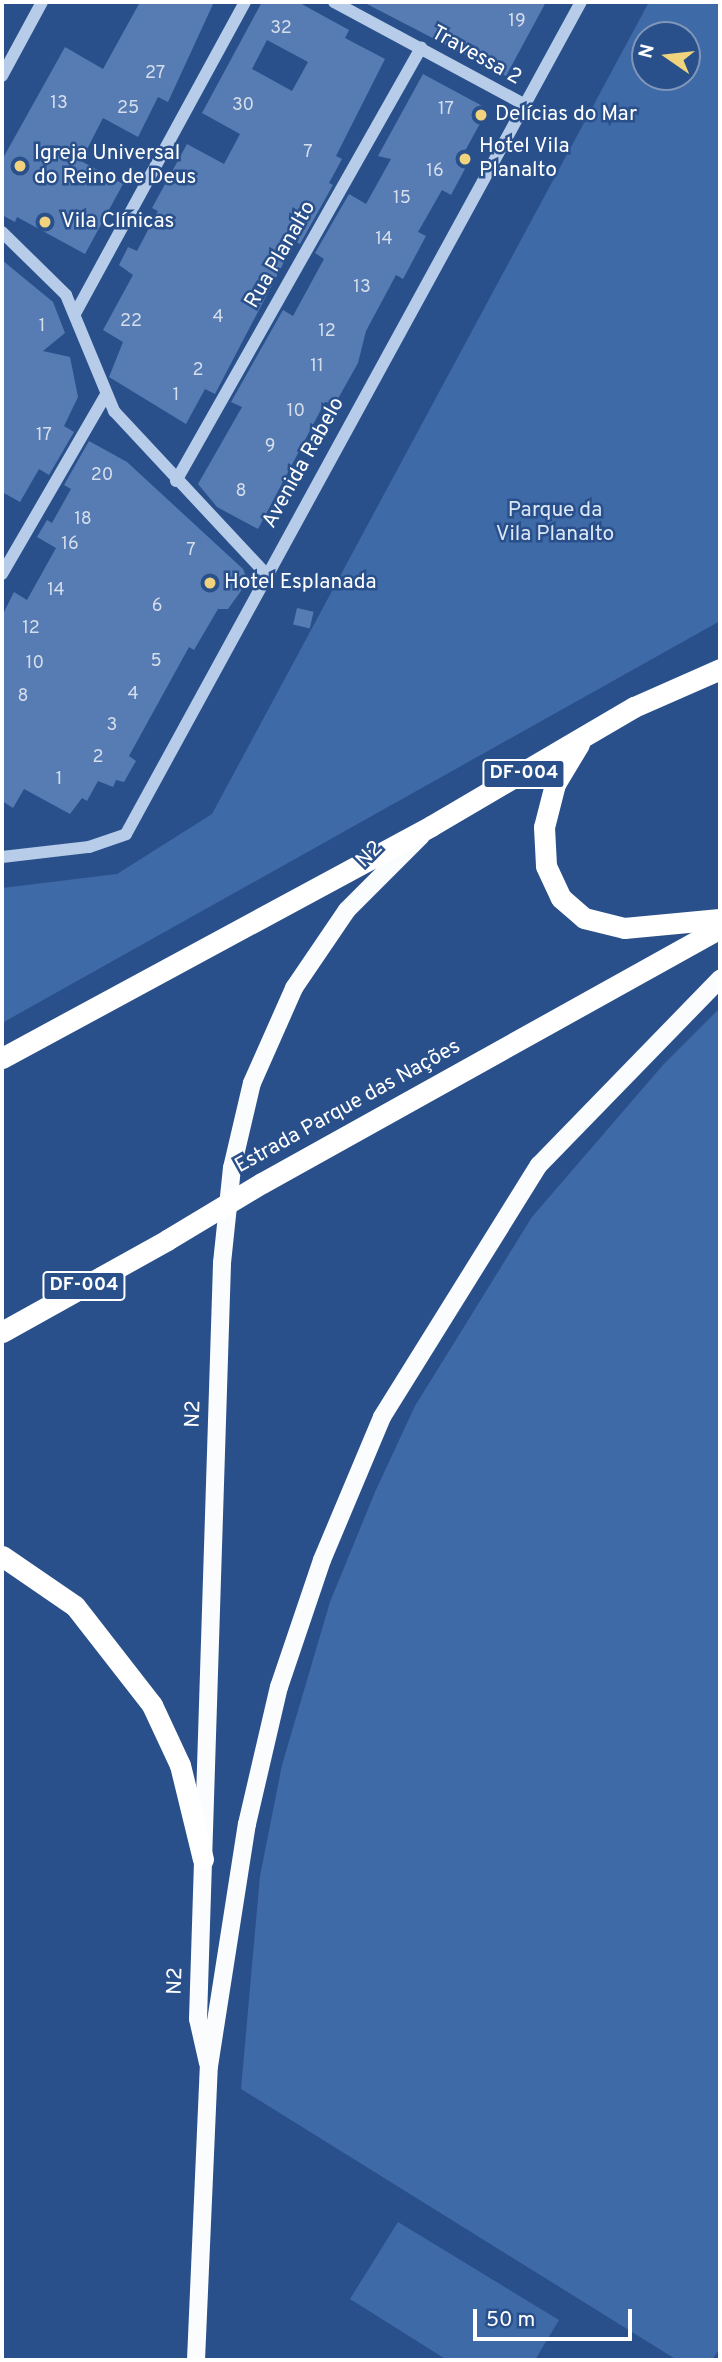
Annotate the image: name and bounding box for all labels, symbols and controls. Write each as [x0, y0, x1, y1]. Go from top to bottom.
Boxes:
house number: 19 [508, 11, 526, 33]
house number: 32 [270, 18, 292, 40]
street label: Travessa 2 [427, 21, 525, 91]
north arrow [631, 21, 701, 91]
text: N [634, 42, 661, 61]
house number: 27 [145, 63, 165, 85]
house number: 13 [50, 93, 68, 115]
house number: 30 [232, 95, 254, 117]
house number: 25 [117, 98, 139, 120]
house number: 17 [438, 99, 454, 121]
place label: Delícias do Mar [495, 102, 637, 128]
marker: Delícias do Mar [473, 107, 489, 123]
place label: Hotel Vila Planalto [479, 134, 570, 184]
place label: Igreja Universal do Reino de Deus [34, 141, 196, 191]
house number: 7 [303, 142, 313, 164]
marker: Hotel Vila Planalto [457, 151, 473, 167]
marker: Igreja Universal do Reino de Deus [12, 158, 28, 174]
house number: 16 [426, 161, 444, 183]
house number: 15 [393, 188, 411, 210]
street label: Rua Planalto [240, 197, 322, 313]
place label: Vila Clínicas [61, 209, 174, 235]
marker: Vila Clínicas [35, 212, 55, 232]
house number: 14 [375, 229, 393, 251]
house number: 13 [353, 277, 371, 299]
house number: 4 [212, 307, 224, 329]
house number: 22 [120, 311, 142, 333]
house number: 1 [39, 316, 45, 338]
house number: 12 [318, 321, 336, 343]
house number: 11 [310, 356, 324, 378]
house number: 2 [192, 360, 204, 382]
house number: 1 [173, 385, 179, 407]
street label: Avenida Rabelo [258, 393, 350, 533]
house number: 10 [287, 401, 305, 423]
house number: 17 [36, 425, 52, 447]
house number: 9 [265, 436, 275, 458]
house number: 20 [91, 465, 113, 487]
house number: 8 [236, 481, 246, 503]
park label: Parque da Vila Planalto [496, 498, 614, 548]
house number: 18 [74, 509, 92, 531]
house number: 16 [61, 534, 79, 556]
house number: 7 [186, 540, 196, 562]
place label: Hotel Esplanada [224, 570, 377, 596]
marker: Hotel Esplanada [202, 575, 218, 591]
house number: 14 [47, 580, 65, 602]
house number: 6 [152, 596, 162, 618]
house number: 12 [22, 618, 40, 640]
house number: 5 [150, 651, 162, 673]
house number: 10 [26, 653, 44, 675]
house number: 4 [127, 684, 139, 706]
house number: 8 [18, 686, 28, 708]
house number: 3 [107, 715, 117, 737]
house number: 2 [92, 747, 104, 769]
road number: DF-004 [482, 758, 566, 790]
house number: 1 [56, 769, 62, 791]
street label: N2 [351, 836, 389, 874]
street label: Estrada Parque das Nações [231, 1034, 465, 1180]
road number: DF-004 [42, 1270, 126, 1302]
street label: N2 [181, 1400, 207, 1428]
street label: N2 [163, 1967, 189, 1995]
scale bar [477, 2296, 636, 2340]
text: 50 m [486, 2307, 535, 2334]

